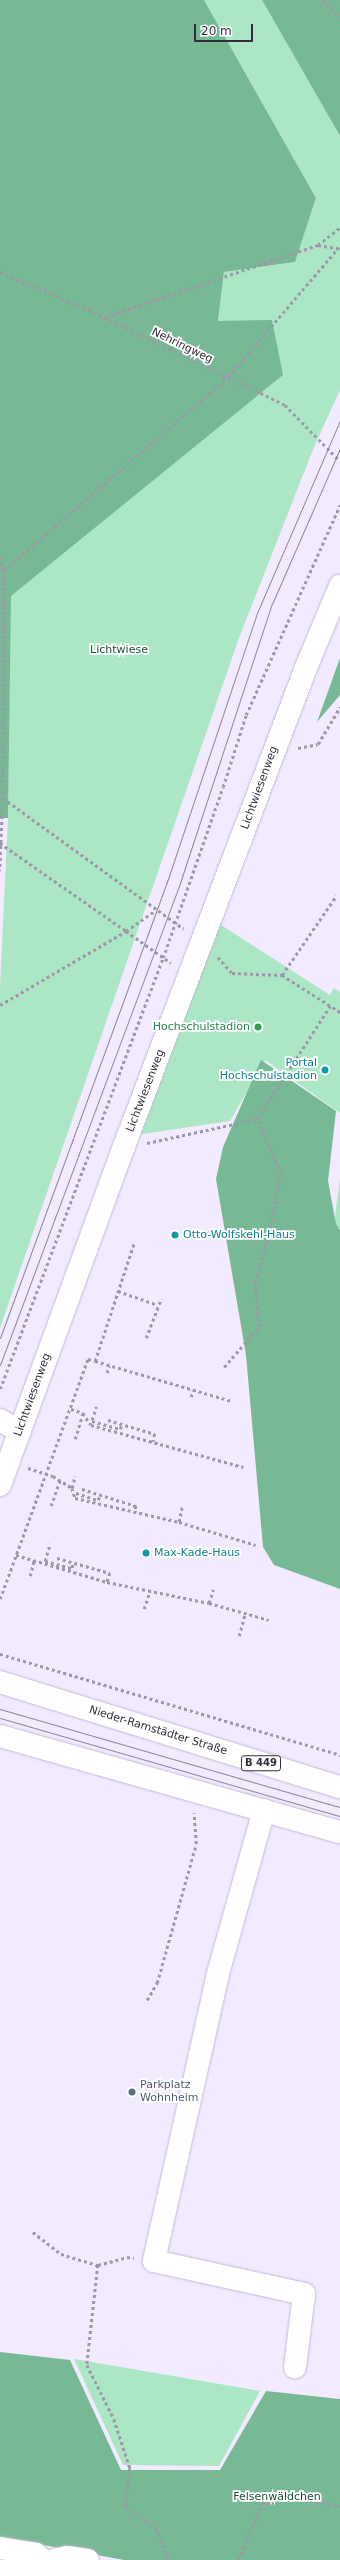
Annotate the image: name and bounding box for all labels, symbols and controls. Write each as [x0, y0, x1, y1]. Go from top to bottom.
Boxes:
scale bar [196, 16, 255, 42]
text: 20 m [201, 24, 232, 38]
street label: Nehringweg [149, 326, 215, 366]
park label: Lichtwiese [90, 643, 148, 657]
street label: Lichtwiesenweg [239, 745, 281, 831]
place label: Hochschulstadion [153, 1020, 250, 1034]
marker: Hochschulstadion [253, 1022, 263, 1032]
street label: Lichtwiesenweg [124, 1048, 168, 1134]
place label: Portal Hochschulstadion [220, 1057, 317, 1083]
marker: Portal Hochschulstadion [320, 1065, 330, 1075]
place label: Otto-Wolfskehl-Haus [183, 1228, 295, 1242]
marker: Otto-Wolfskehl-Haus [170, 1230, 180, 1240]
street label: Lichtwiesenweg [12, 1352, 54, 1438]
place label: Max-Kade-Haus [154, 1546, 240, 1560]
marker: Max-Kade-Haus [141, 1548, 151, 1558]
street label: Nieder-Ramstädter Straße [87, 1704, 229, 1758]
road number: B 449 [241, 1755, 281, 1771]
place label: Parkplatz Wohnheim [140, 2079, 198, 2105]
marker: Parkplatz Wohnheim [127, 2087, 137, 2097]
park label: Felsenwäldchen [233, 2490, 321, 2504]

